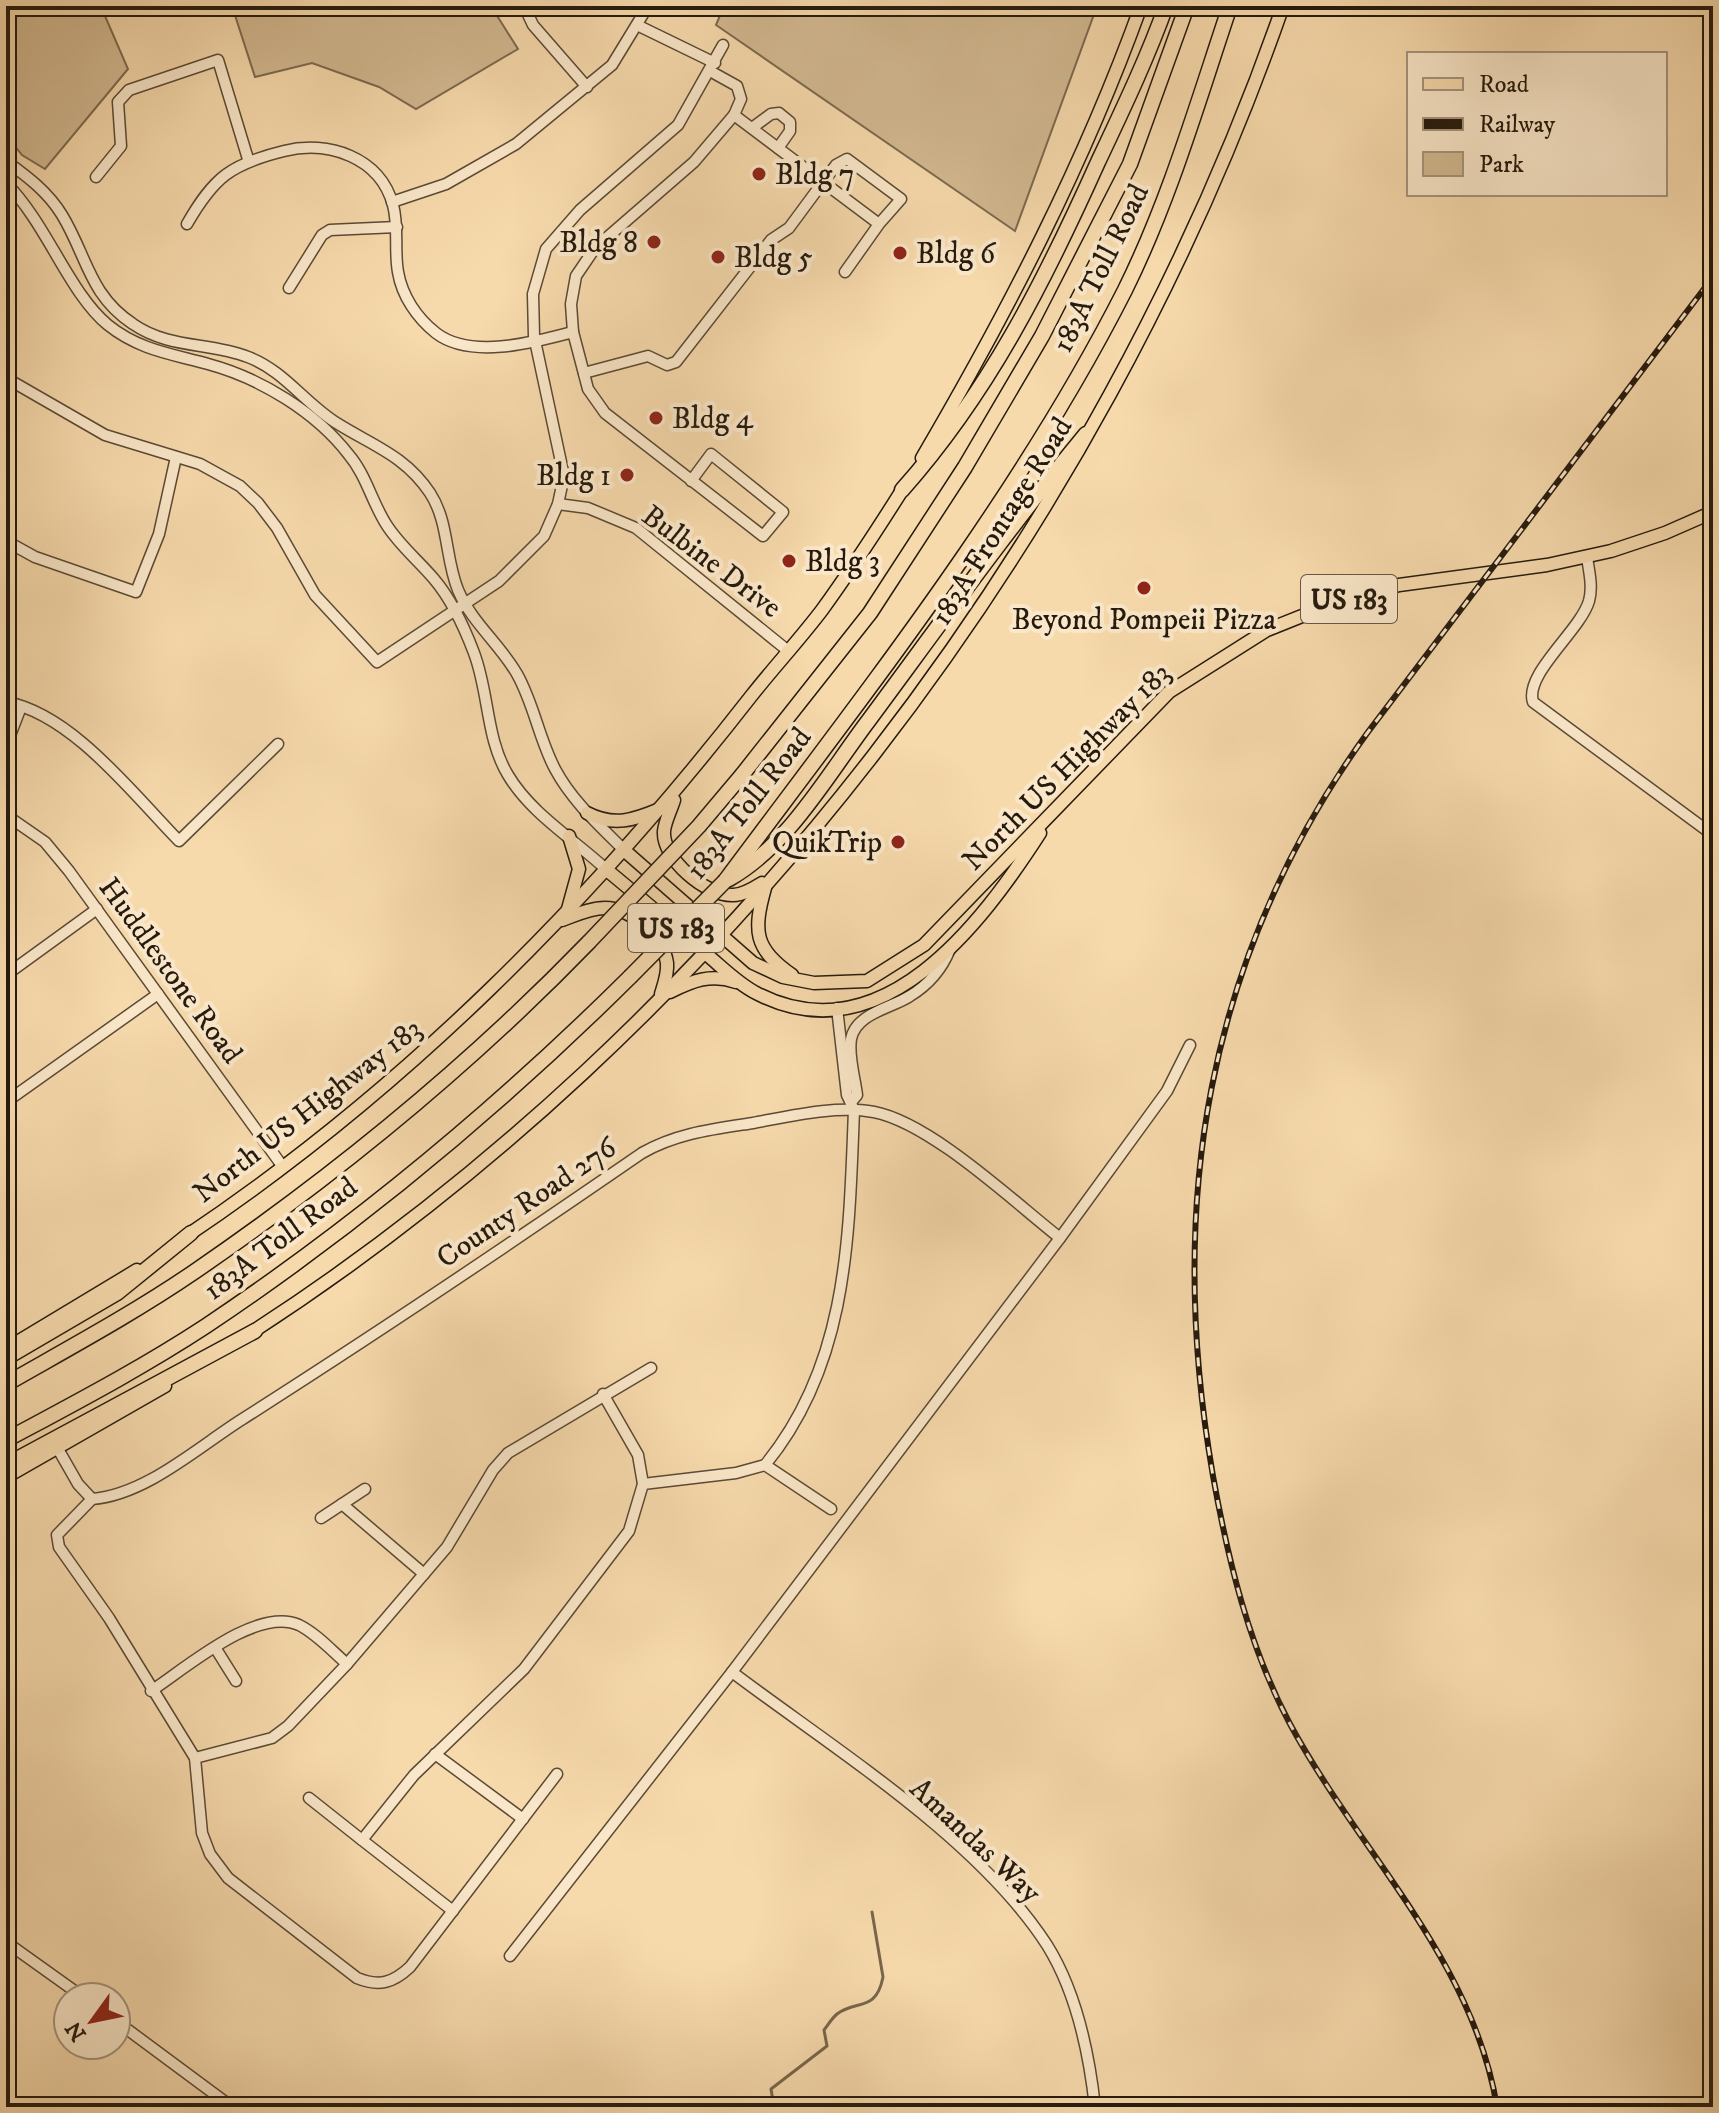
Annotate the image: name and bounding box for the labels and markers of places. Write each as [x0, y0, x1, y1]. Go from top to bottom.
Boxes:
place label: Bldg 7 [775, 157, 855, 194]
marker: Bldg 7 [750, 165, 768, 183]
place label: Bldg 8 [559, 225, 638, 262]
marker: Bldg 8 [645, 233, 663, 251]
place label: Bldg 6 [916, 236, 997, 273]
place label: Bldg 5 [734, 240, 813, 277]
marker: Bldg 6 [891, 244, 909, 262]
marker: Bldg 5 [709, 248, 727, 266]
place label: Bldg 4 [672, 401, 754, 438]
marker: Bldg 4 [647, 409, 665, 427]
place label: Bldg 1 [536, 458, 611, 495]
marker: Bldg 1 [618, 466, 636, 484]
place label: Bldg 3 [805, 544, 880, 581]
marker: Bldg 3 [780, 552, 798, 570]
marker: Beyond Pompeii Pizza [1135, 579, 1153, 597]
place label: Beyond Pompeii Pizza [1012, 602, 1276, 639]
place label: QuikTrip [772, 825, 882, 862]
marker: QuikTrip [889, 833, 907, 851]

